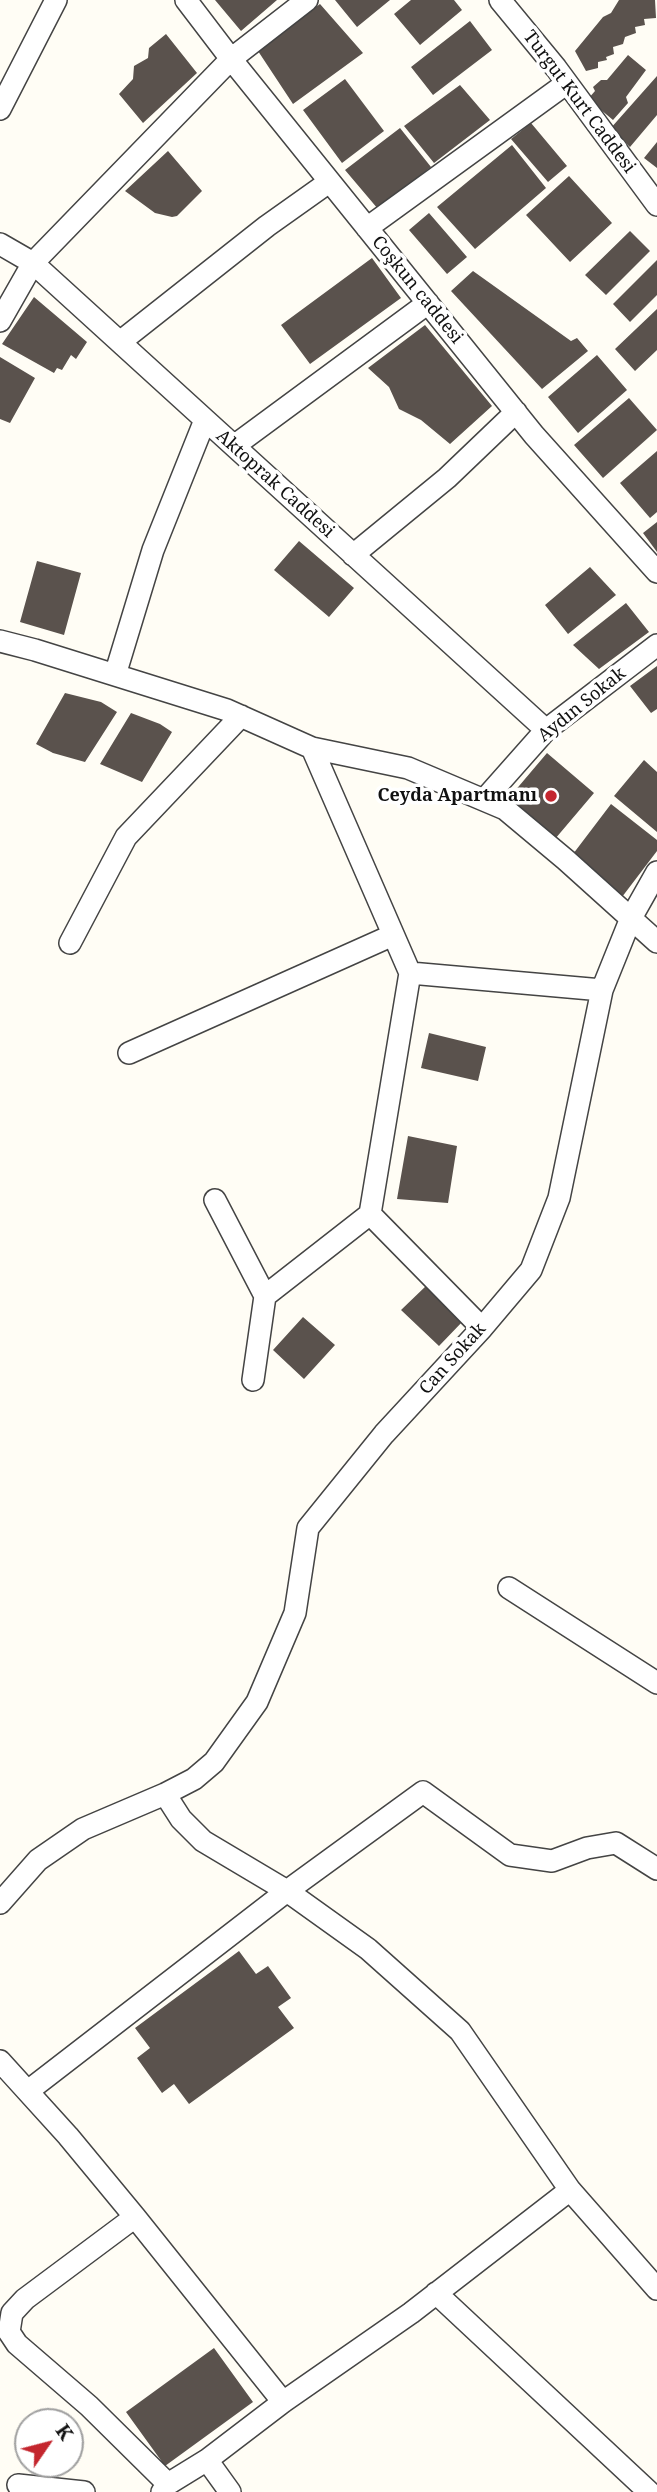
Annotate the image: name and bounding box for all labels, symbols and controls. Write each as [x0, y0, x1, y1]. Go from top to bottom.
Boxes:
street label: Turgut Kurt Caddesi [518, 26, 640, 178]
street label: Coşkun caddesi [367, 232, 467, 348]
street label: Aktoprak Caddesi [212, 425, 338, 543]
street label: Aydın Sokak [534, 663, 630, 747]
place label: Ceyda Apartmanı [378, 785, 537, 807]
marker: Ceyda Apartmanı [543, 788, 559, 804]
street label: Can Sokak [415, 1319, 491, 1399]
north arrow [14, 2408, 84, 2478]
text: K [50, 2419, 79, 2445]

